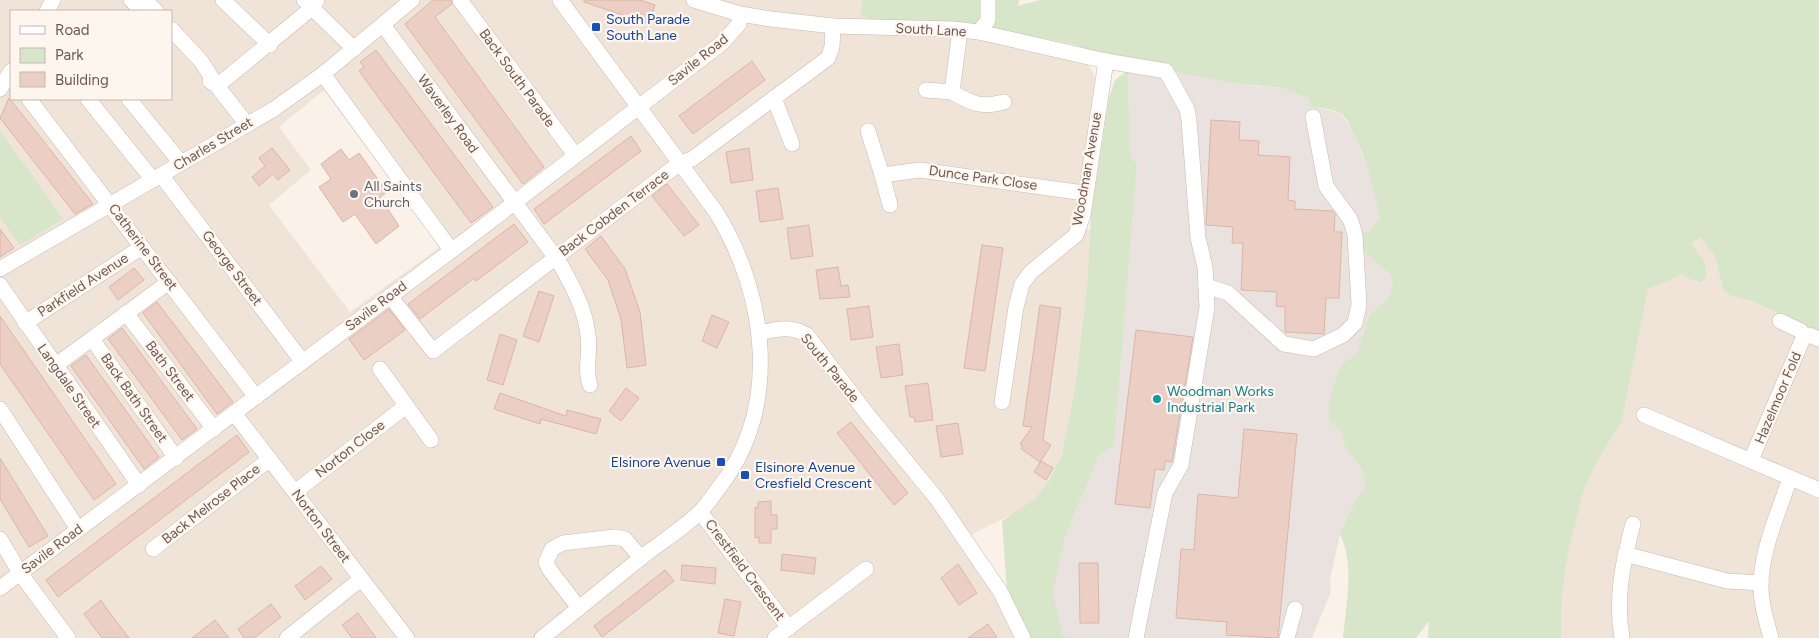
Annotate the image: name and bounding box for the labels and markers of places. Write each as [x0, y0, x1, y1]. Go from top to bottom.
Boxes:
place label: South Parade South Lane [606, 11, 690, 44]
marker: South Parade South Lane [590, 21, 602, 33]
place label: All Saints Church [364, 178, 422, 211]
marker: All Saints Church [348, 188, 360, 200]
place label: Woodman Works Industrial Park [1167, 383, 1274, 416]
marker: Woodman Works Industrial Park [1151, 393, 1163, 405]
place label: Elsinore Avenue [611, 454, 711, 471]
marker: Elsinore Avenue [715, 456, 727, 468]
place label: Elsinore Avenue Cresfield Crescent [755, 459, 872, 492]
marker: Elsinore Avenue Cresfield Crescent [739, 469, 751, 481]

